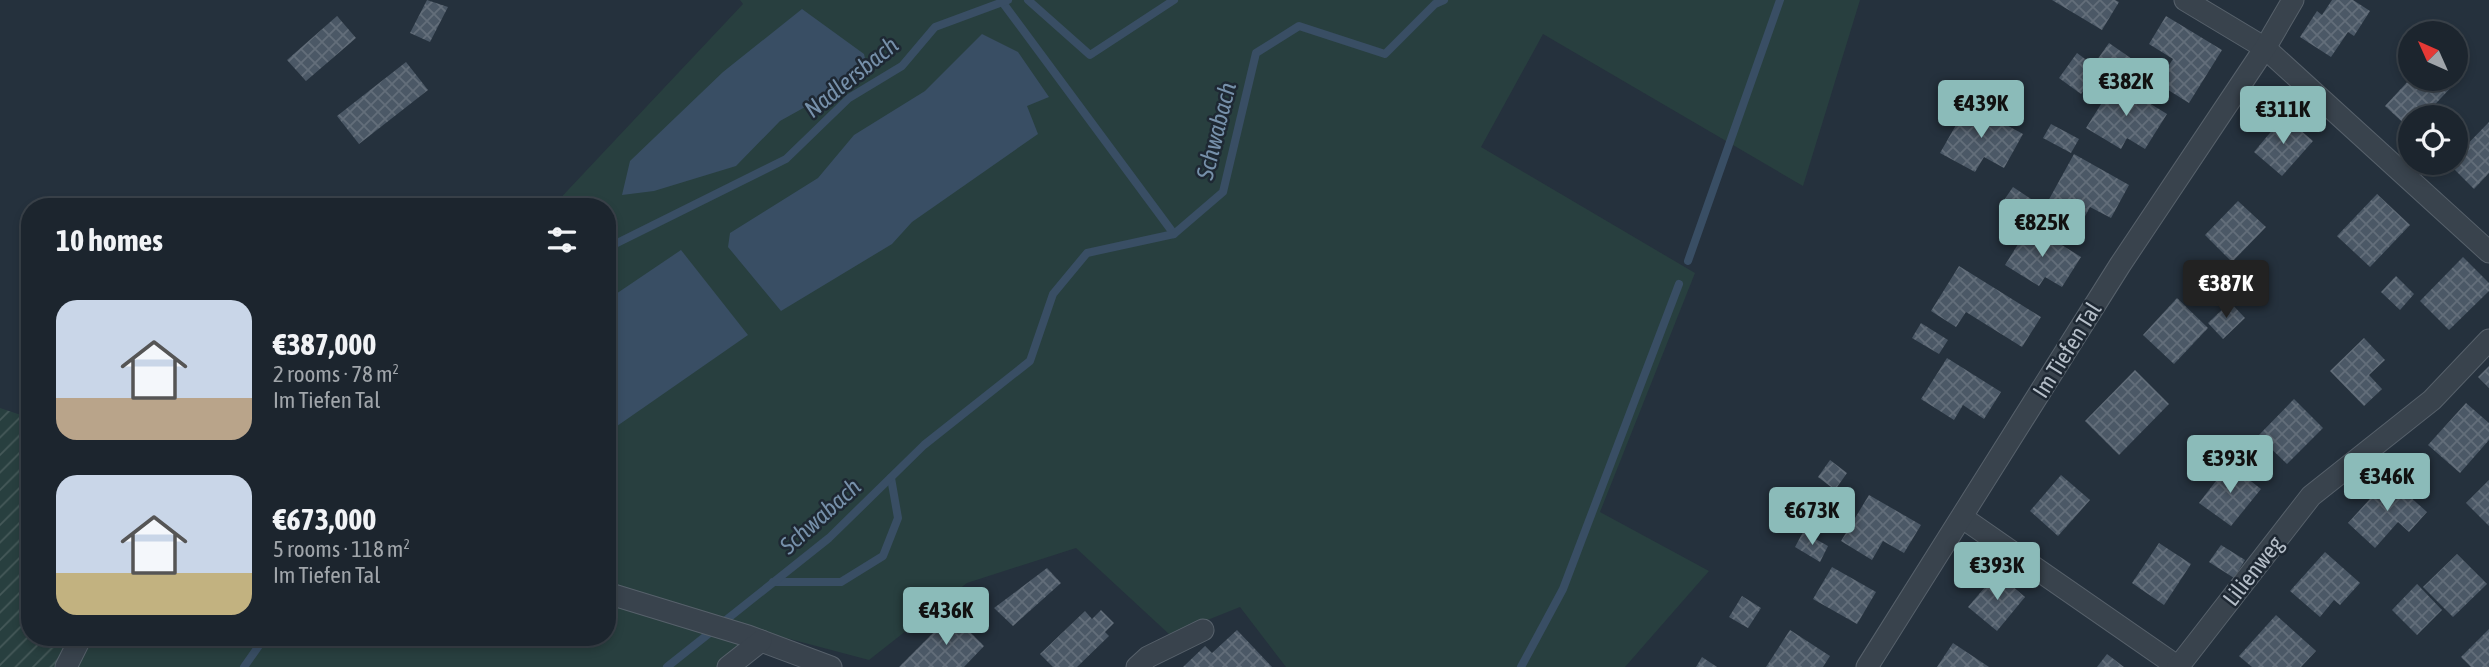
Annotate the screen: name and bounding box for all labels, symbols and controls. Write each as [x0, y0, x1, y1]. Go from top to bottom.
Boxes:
north arrow [2398, 21, 2468, 91]
map controls [2398, 21, 2468, 175]
water label: Nadlersbach [799, 31, 903, 123]
pin: €382K [2077, 58, 2175, 118]
text: €382K [2099, 68, 2153, 94]
water label: Schwabach [1191, 79, 1241, 183]
pin: €439K [1932, 80, 2030, 140]
pin: €311K [2234, 86, 2332, 146]
text: €439K [1954, 90, 2008, 116]
text: €311K [2256, 96, 2310, 122]
button: locate [2398, 105, 2468, 175]
pin: €825K [1993, 200, 2091, 259]
text: €825K [2015, 209, 2069, 235]
icon: filters [543, 221, 581, 259]
text: 10 homes [56, 223, 163, 257]
pin: €387K [2177, 260, 2275, 320]
text: €387K [2199, 270, 2253, 296]
street label: Im Tiefen Tal [2028, 298, 2106, 402]
text: €387,000 [273, 327, 376, 361]
icon: home [112, 328, 196, 412]
text: 2 rooms · 78 m² [273, 361, 399, 387]
text: Im Tiefen Tal [273, 387, 380, 413]
pin: €393K [2181, 435, 2279, 495]
text: €393K [2203, 445, 2257, 471]
pin: €346K [2338, 454, 2436, 513]
text: €346K [2360, 463, 2414, 489]
water label: Schwabach [773, 473, 866, 560]
pin: €673K [1763, 488, 1861, 547]
text: €673K [1785, 497, 1839, 523]
text: €673,000 [273, 502, 376, 536]
icon: home [112, 503, 196, 587]
street label: Lilienweg [2218, 531, 2288, 611]
text: 5 rooms · 118 m² [273, 536, 410, 562]
pin: €393K [1948, 542, 2046, 602]
text: €393K [1970, 552, 2024, 578]
text: Im Tiefen Tal [273, 562, 380, 588]
pin: €436K [897, 588, 995, 647]
text: €436K [919, 597, 973, 623]

